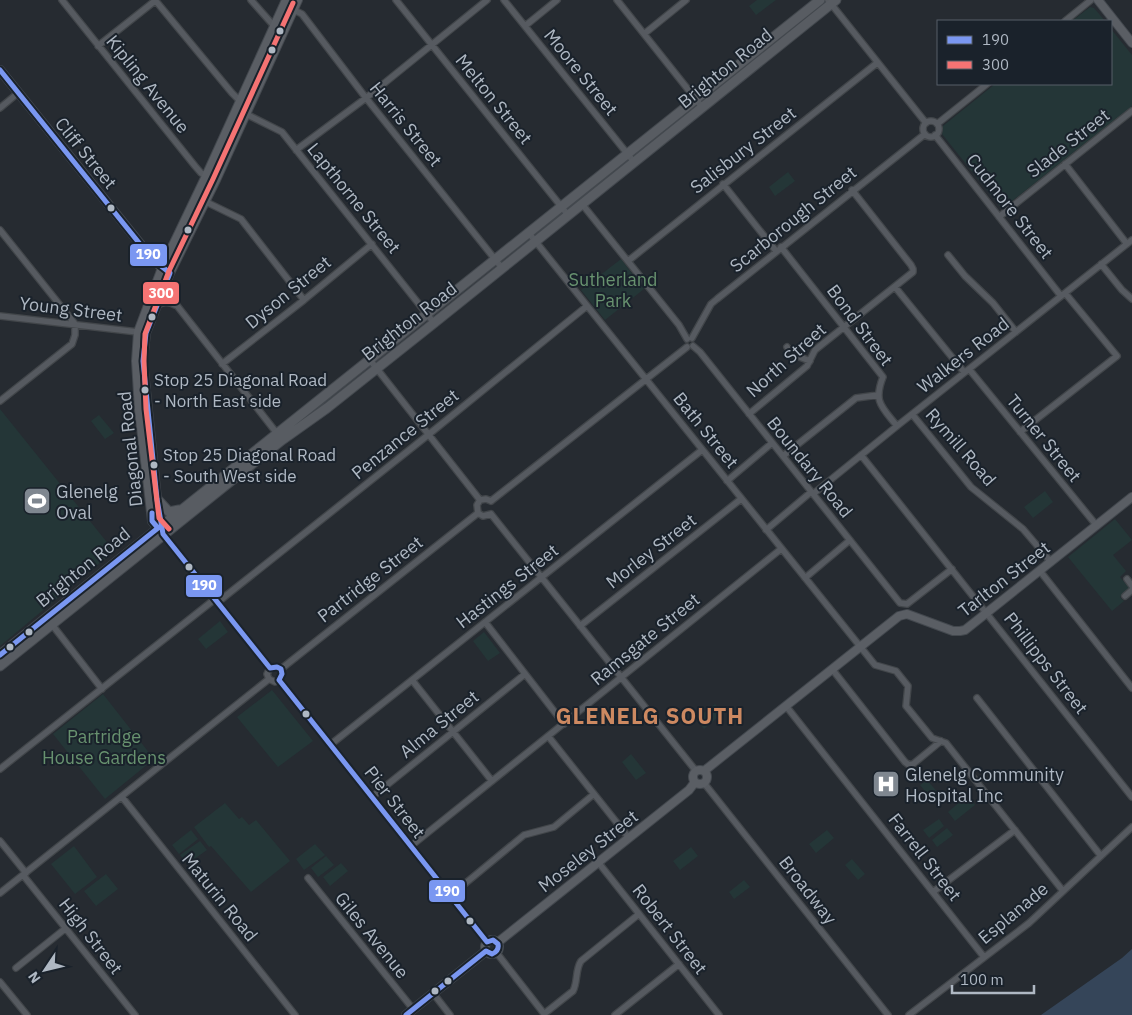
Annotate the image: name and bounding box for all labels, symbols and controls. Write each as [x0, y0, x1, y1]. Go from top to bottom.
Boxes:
legend [937, 20, 1112, 85]
street label: Brighton Road [673, 23, 777, 113]
street label: Moore Street [539, 24, 623, 120]
unlabelled marker [275, 26, 285, 36]
street label: Kipling Avenue [101, 30, 195, 138]
text: 190 [982, 30, 1009, 49]
unlabelled marker [267, 45, 277, 55]
street label: Melton Street [451, 49, 537, 149]
text: 300 [982, 55, 1009, 74]
street label: Harris Street [365, 77, 447, 171]
street label: Salisbury Street [685, 101, 801, 199]
street label: Slade Street [1022, 103, 1114, 183]
street label: Cliff Street [50, 112, 122, 194]
street label: Lapthorne Street [302, 138, 406, 258]
street label: Cudmore Street [962, 149, 1058, 263]
street label: Scarborough Street [725, 161, 861, 277]
unlabelled marker [106, 203, 116, 213]
unlabelled marker [183, 225, 193, 235]
line badge: 190 [129, 243, 168, 267]
text: 190 [135, 245, 161, 263]
street label: Dyson Street [240, 250, 336, 334]
park label: Sutherland Park [569, 268, 657, 312]
street label: Brighton Road [357, 277, 461, 365]
street label: Bond Street [822, 280, 898, 370]
line badge: 300 [142, 281, 180, 305]
text: 300 [148, 284, 174, 302]
street label: Young Street [18, 291, 124, 327]
unlabelled marker [147, 312, 157, 322]
street label: Walkers Road [912, 312, 1014, 398]
street label: North Street [741, 318, 831, 402]
place label: Stop 25 Diagonal Road - North East side [154, 369, 327, 412]
street label: Penzance Street [347, 384, 463, 484]
marker: Stop 25 Diagonal Road - North East side [140, 385, 150, 395]
street label: Bath Street [668, 387, 744, 473]
street label: Turner Street [1002, 389, 1086, 487]
street label: Diagonal Road [112, 390, 148, 508]
street label: Rymill Road [921, 403, 1001, 491]
street label: Boundary Road [762, 412, 858, 522]
place label: Stop 25 Diagonal Road - South West side [163, 444, 336, 487]
marker: Stop 25 Diagonal Road - South West side [149, 460, 159, 470]
place label: Glenelg Oval [56, 480, 118, 524]
sports icon: Glenelg Oval [22, 486, 52, 516]
street label: Morley Street [601, 509, 701, 593]
street label: Brighton Road [31, 522, 135, 612]
street label: Partridge Street [313, 531, 427, 627]
street label: Tarlton Street [953, 536, 1055, 622]
street label: Hastings Street [451, 539, 563, 633]
unlabelled marker [184, 562, 194, 572]
line badge: 190 [185, 574, 223, 598]
text: 190 [191, 576, 217, 594]
street label: Ramsgate Street [586, 588, 704, 690]
street label: Phillipps Street [999, 607, 1093, 719]
unlabelled marker [24, 627, 34, 637]
unlabelled marker [5, 642, 15, 652]
street label: Alma Street [395, 685, 483, 763]
district label: GLENELG SOUTH [556, 701, 744, 730]
unlabelled marker [301, 709, 311, 719]
park label: Partridge House Gardens [42, 725, 166, 769]
street label: Pier Street [360, 761, 430, 843]
place label: Glenelg Community Hospital Inc [905, 763, 1064, 807]
hospital icon: Glenelg Community Hospital Inc [871, 769, 901, 799]
street label: Moseley Street [533, 805, 643, 897]
street label: Farrell Street [884, 808, 966, 906]
street label: Maturin Road [177, 848, 263, 946]
street label: Broadway [774, 851, 842, 929]
street label: Esplanade [973, 877, 1053, 949]
line badge: 190 [428, 879, 466, 903]
street label: Robert Street [628, 879, 712, 979]
text: 190 [434, 882, 460, 900]
street label: Giles Avenue [330, 887, 414, 983]
street label: High Street [54, 893, 128, 979]
unlabelled marker [465, 916, 475, 926]
north arrow [20, 945, 70, 995]
scale bar [952, 962, 1034, 994]
text: N [24, 968, 45, 987]
text: 100 m [960, 970, 1004, 989]
unlabelled marker [443, 976, 453, 986]
unlabelled marker [430, 986, 440, 996]

